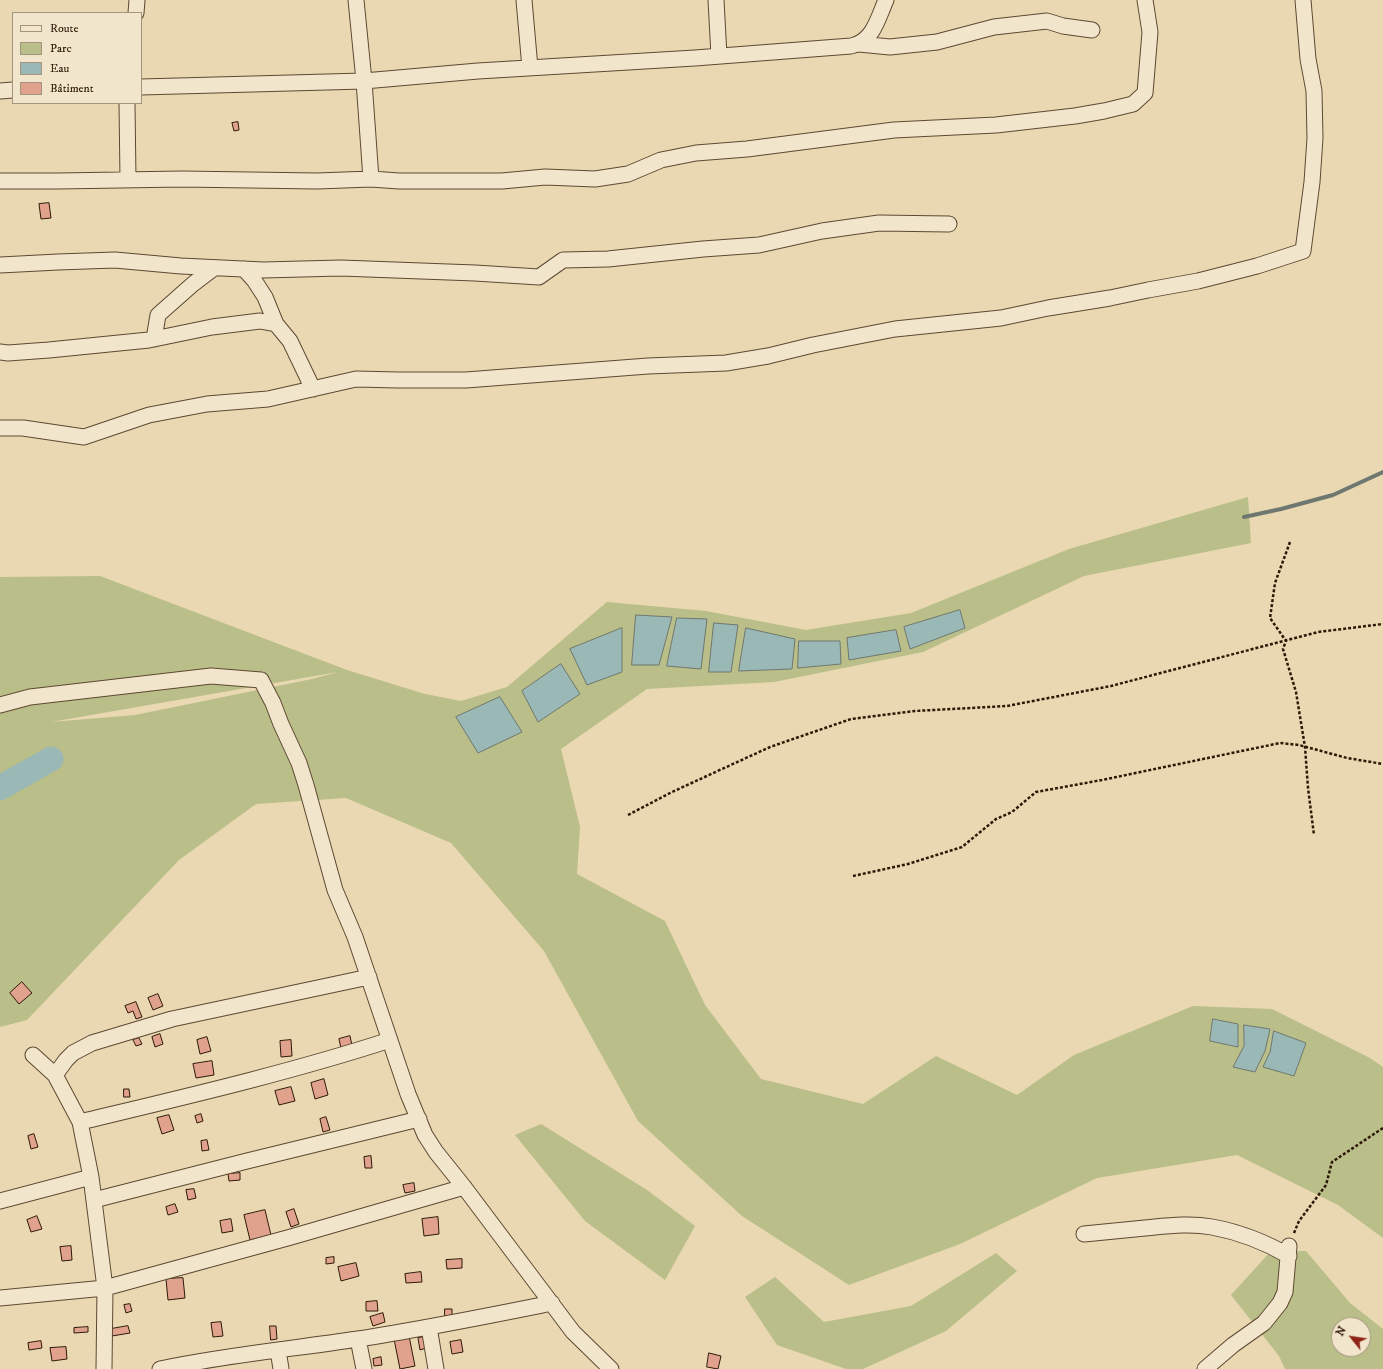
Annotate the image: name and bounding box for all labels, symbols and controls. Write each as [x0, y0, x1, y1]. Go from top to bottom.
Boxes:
legend [12, 12, 142, 104]
text: Route [50, 21, 78, 36]
text: Parc [50, 41, 72, 56]
text: Eau [50, 61, 69, 76]
text: Bâtiment [50, 81, 94, 96]
north arrow [1331, 1317, 1371, 1357]
text: N [1333, 1324, 1350, 1339]

